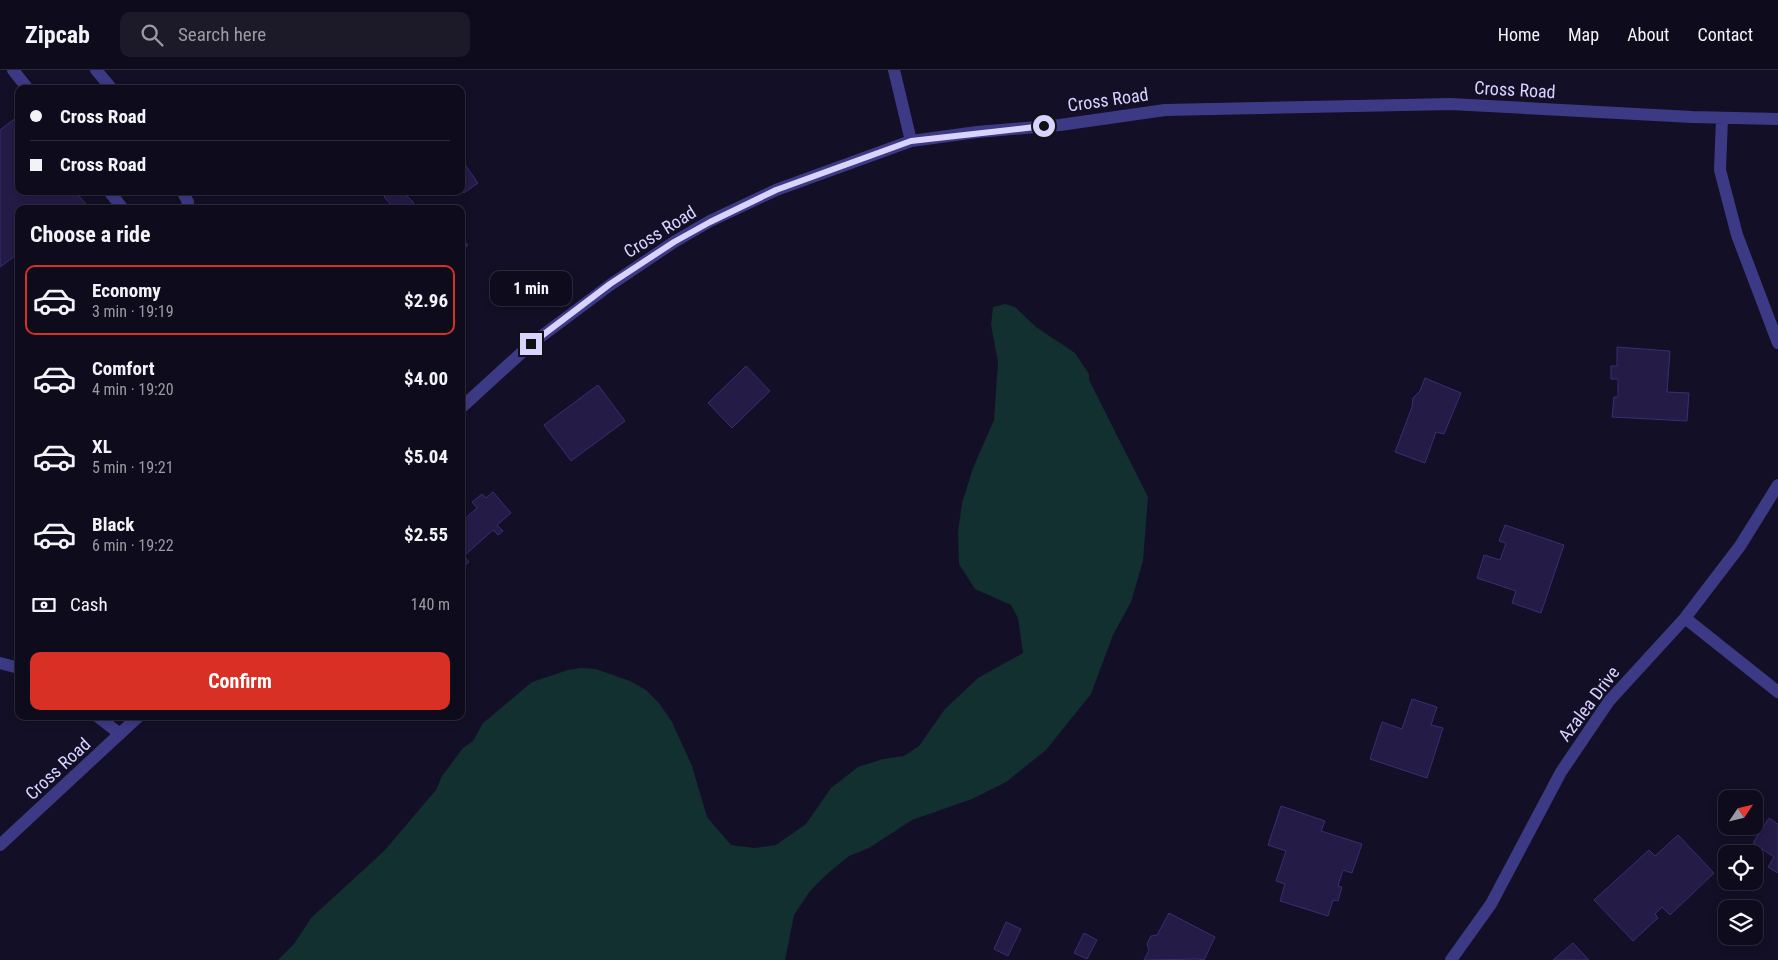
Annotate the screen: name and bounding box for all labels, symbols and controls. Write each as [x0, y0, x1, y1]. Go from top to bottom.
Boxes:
search box [120, 12, 470, 57]
text: Zipcab [25, 21, 90, 49]
icon: search [138, 21, 166, 49]
text: Search here [178, 23, 266, 46]
text: Home [1498, 24, 1540, 45]
text: Map [1568, 24, 1599, 45]
text: About [1627, 24, 1669, 45]
text: Contact [1697, 24, 1753, 45]
street label: Cross Road [1474, 77, 1556, 102]
street label: Cross Road [1066, 83, 1150, 116]
text: Cross Road [60, 105, 146, 128]
route start [1033, 115, 1055, 137]
text: Cross Road [60, 153, 146, 176]
street label: Cross Road [620, 201, 700, 262]
text: Choose a ride [30, 222, 151, 247]
callout: 1 min [490, 272, 572, 306]
icon: car [32, 278, 77, 323]
text: Economy [92, 279, 161, 302]
text: 1 min [513, 279, 549, 298]
text: $2.96 [404, 289, 448, 312]
text: 3 min · 19:19 [92, 302, 174, 321]
route end [520, 333, 542, 355]
icon: car [32, 356, 77, 401]
text: Comfort [92, 357, 155, 380]
text: $4.00 [404, 367, 448, 390]
text: 4 min · 19:20 [92, 380, 174, 399]
icon: car [32, 434, 77, 479]
text: XL [92, 435, 112, 458]
text: $5.04 [404, 445, 448, 468]
text: 5 min · 19:21 [92, 458, 174, 477]
icon: car [32, 512, 77, 557]
text: Black [92, 513, 134, 536]
text: $2.55 [404, 523, 448, 546]
text: 6 min · 19:22 [92, 536, 174, 555]
icon: cash [30, 591, 58, 619]
text: Cash [70, 593, 108, 616]
text: 140 m [411, 595, 450, 614]
button: Confirm [30, 652, 450, 710]
street label: Azalea Drive [1554, 662, 1624, 745]
street label: Cross Road [21, 733, 95, 804]
north arrow [1718, 790, 1762, 835]
map controls [1718, 790, 1763, 945]
button: locate [1718, 845, 1763, 890]
button: layers [1718, 900, 1763, 945]

